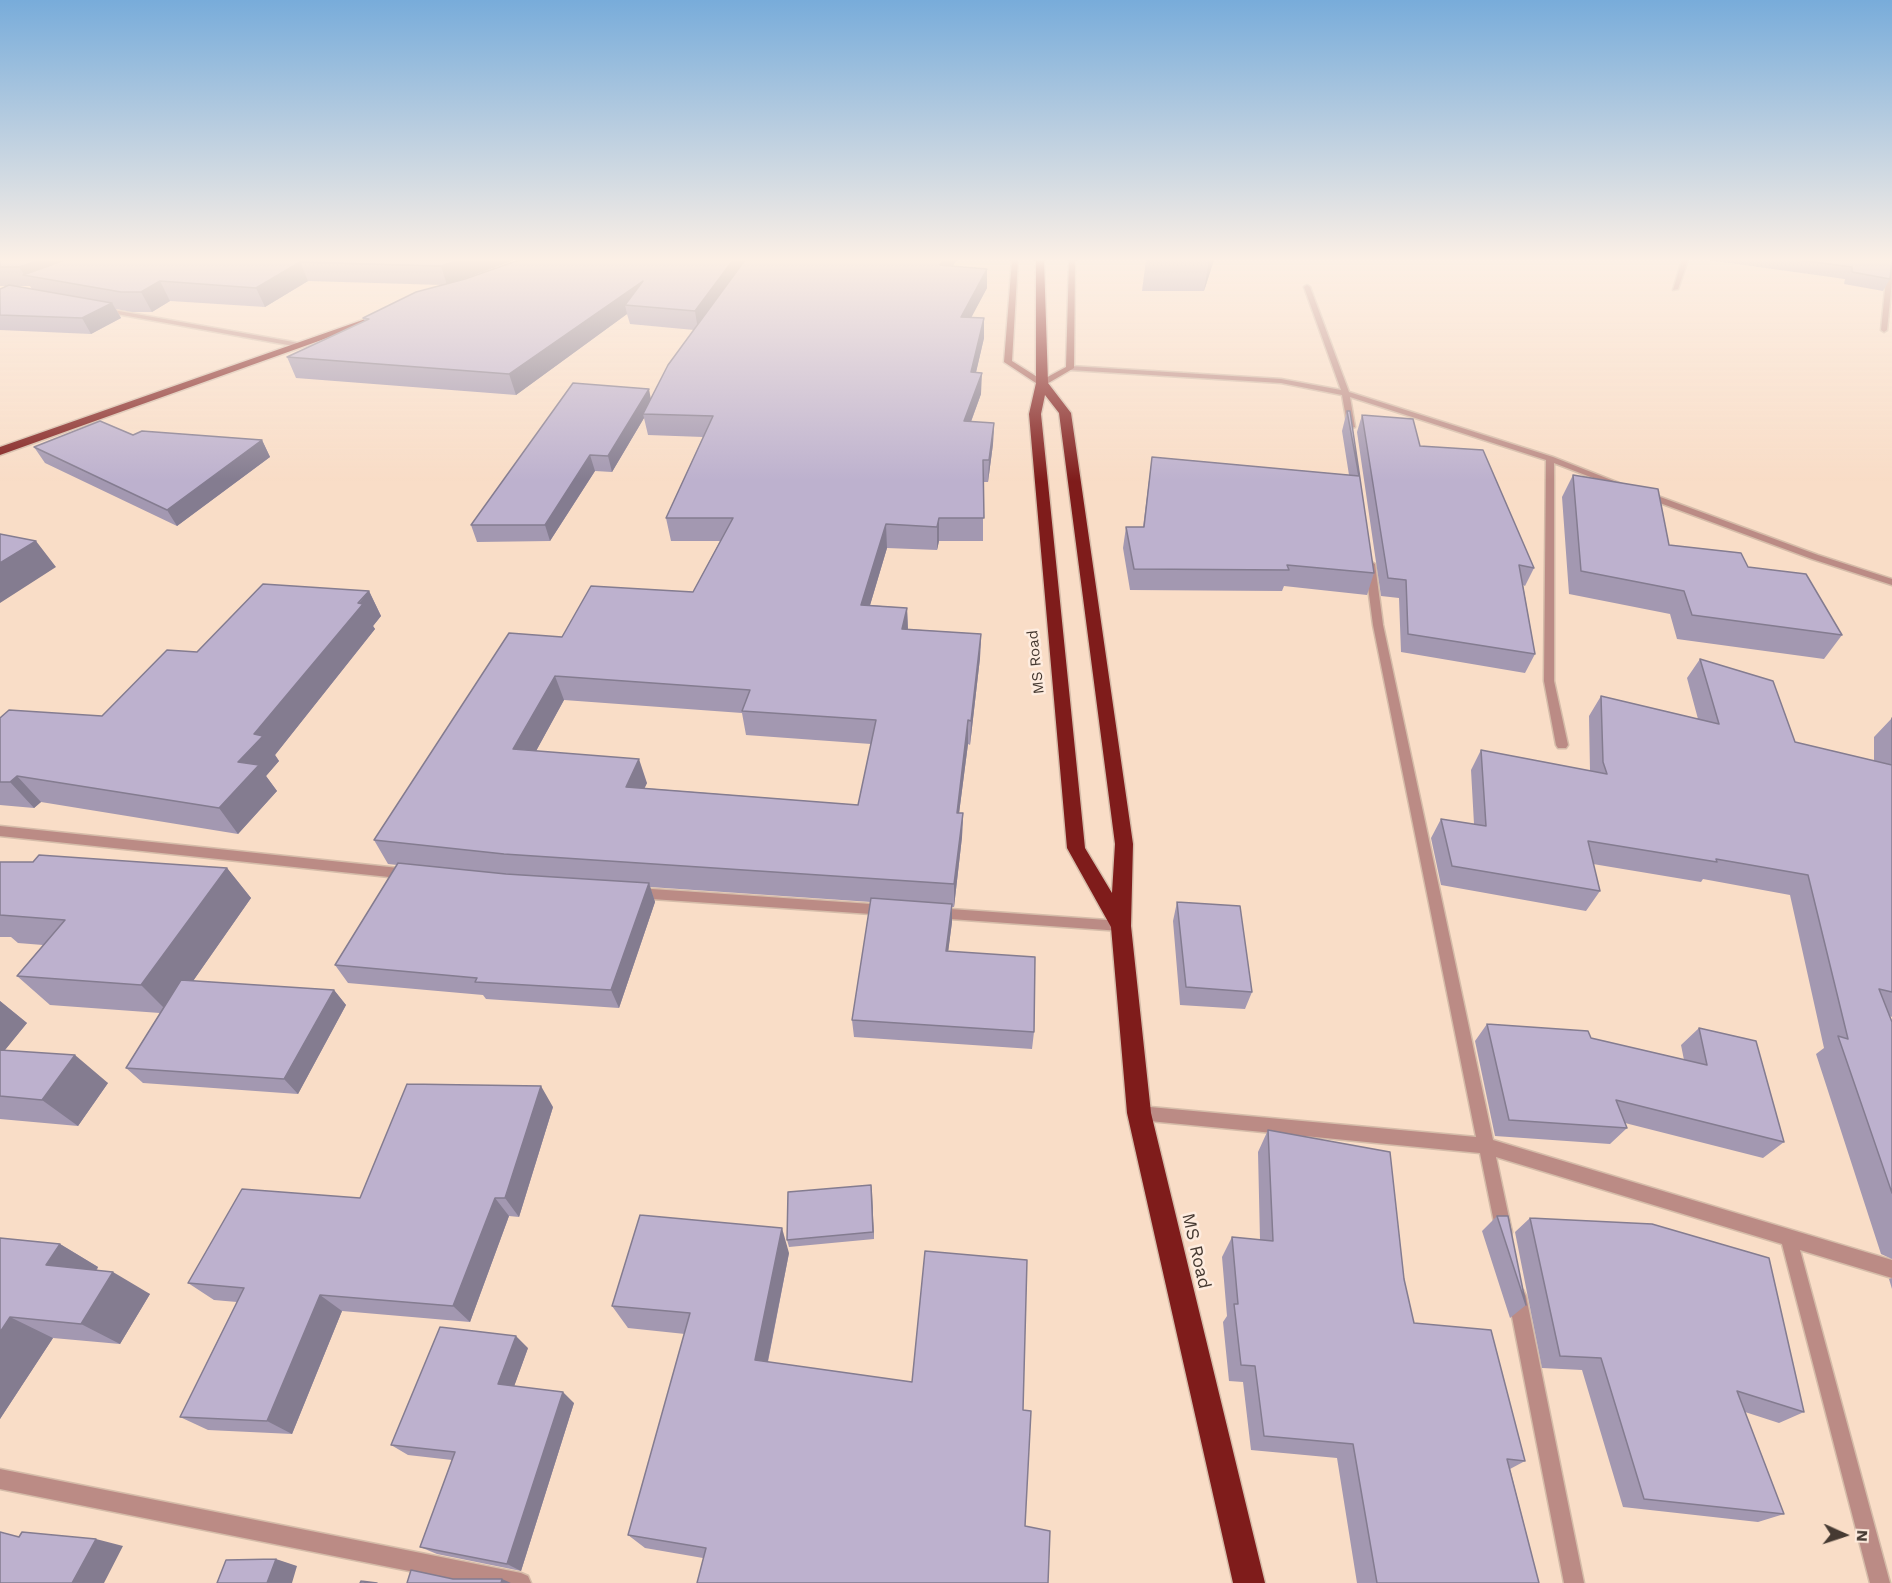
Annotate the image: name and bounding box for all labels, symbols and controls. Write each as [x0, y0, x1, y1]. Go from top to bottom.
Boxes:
street label: MS Road [1024, 629, 1048, 695]
street label: MS Road [1177, 1211, 1215, 1291]
north arrow [1814, 1505, 1874, 1565]
text: N [1853, 1530, 1872, 1542]

